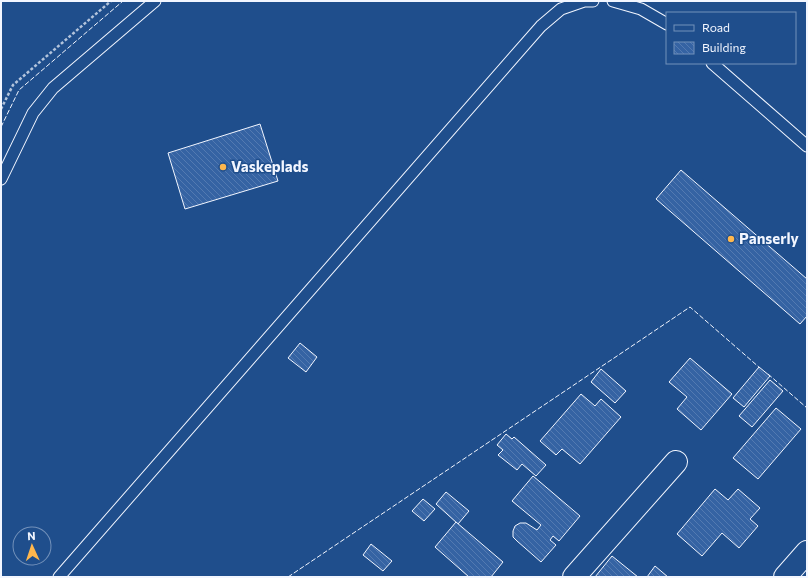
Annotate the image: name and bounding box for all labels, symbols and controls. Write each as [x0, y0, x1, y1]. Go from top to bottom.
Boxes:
legend [666, 12, 796, 64]
text: Road [702, 20, 730, 34]
text: Building [702, 40, 746, 54]
place label: Vaskeplads [231, 157, 308, 175]
marker: Vaskeplads [218, 162, 228, 172]
place label: Panserly [739, 229, 799, 247]
marker: Panserly [726, 234, 736, 244]
north arrow [12, 526, 52, 566]
text: N [27, 529, 36, 542]

